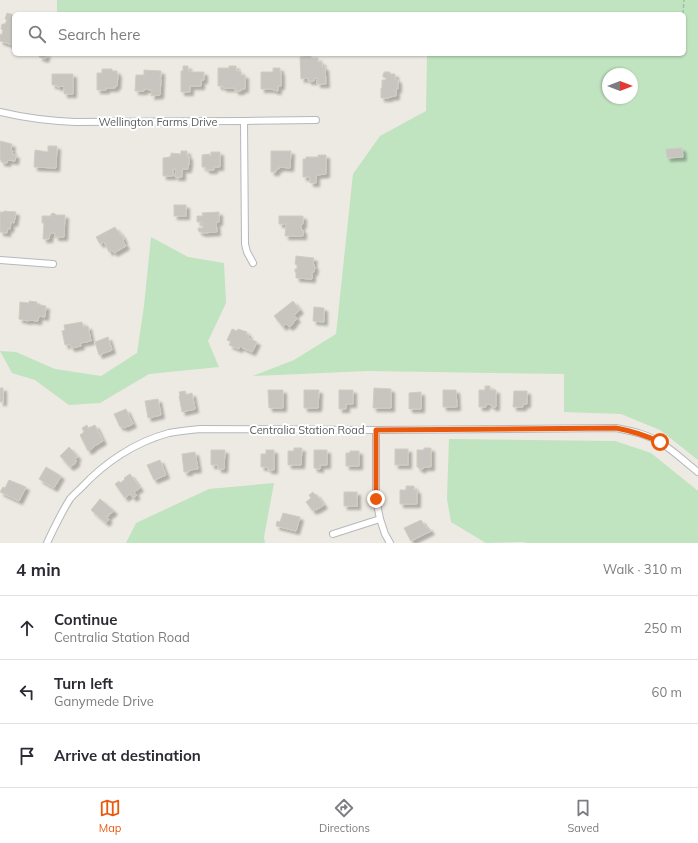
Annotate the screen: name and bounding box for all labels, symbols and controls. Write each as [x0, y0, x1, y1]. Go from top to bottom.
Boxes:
search box [12, 12, 686, 56]
icon: search [26, 23, 48, 45]
text: Search here [58, 25, 140, 44]
north arrow [602, 68, 638, 104]
street label: Wellington Farms Drive [98, 115, 218, 129]
street label: Centralia Station Road [250, 423, 364, 437]
route start [651, 433, 669, 451]
route end [367, 490, 385, 508]
text: 4 min [16, 559, 61, 580]
text: Walk · 310 m [603, 561, 682, 577]
text: Continue [54, 610, 117, 629]
icon: ahead [16, 617, 38, 639]
text: 250 m [644, 620, 682, 636]
text: Centralia Station Road [54, 629, 190, 645]
text: Turn left [54, 674, 113, 693]
icon: left [16, 681, 38, 703]
text: 60 m [652, 684, 682, 700]
text: Ganymede Drive [54, 693, 154, 709]
icon: arrive [16, 745, 38, 767]
text: Arrive at destination [54, 746, 201, 765]
tab: Map [99, 797, 121, 835]
tab: Directions [319, 797, 370, 835]
tab: Saved [567, 797, 599, 835]

